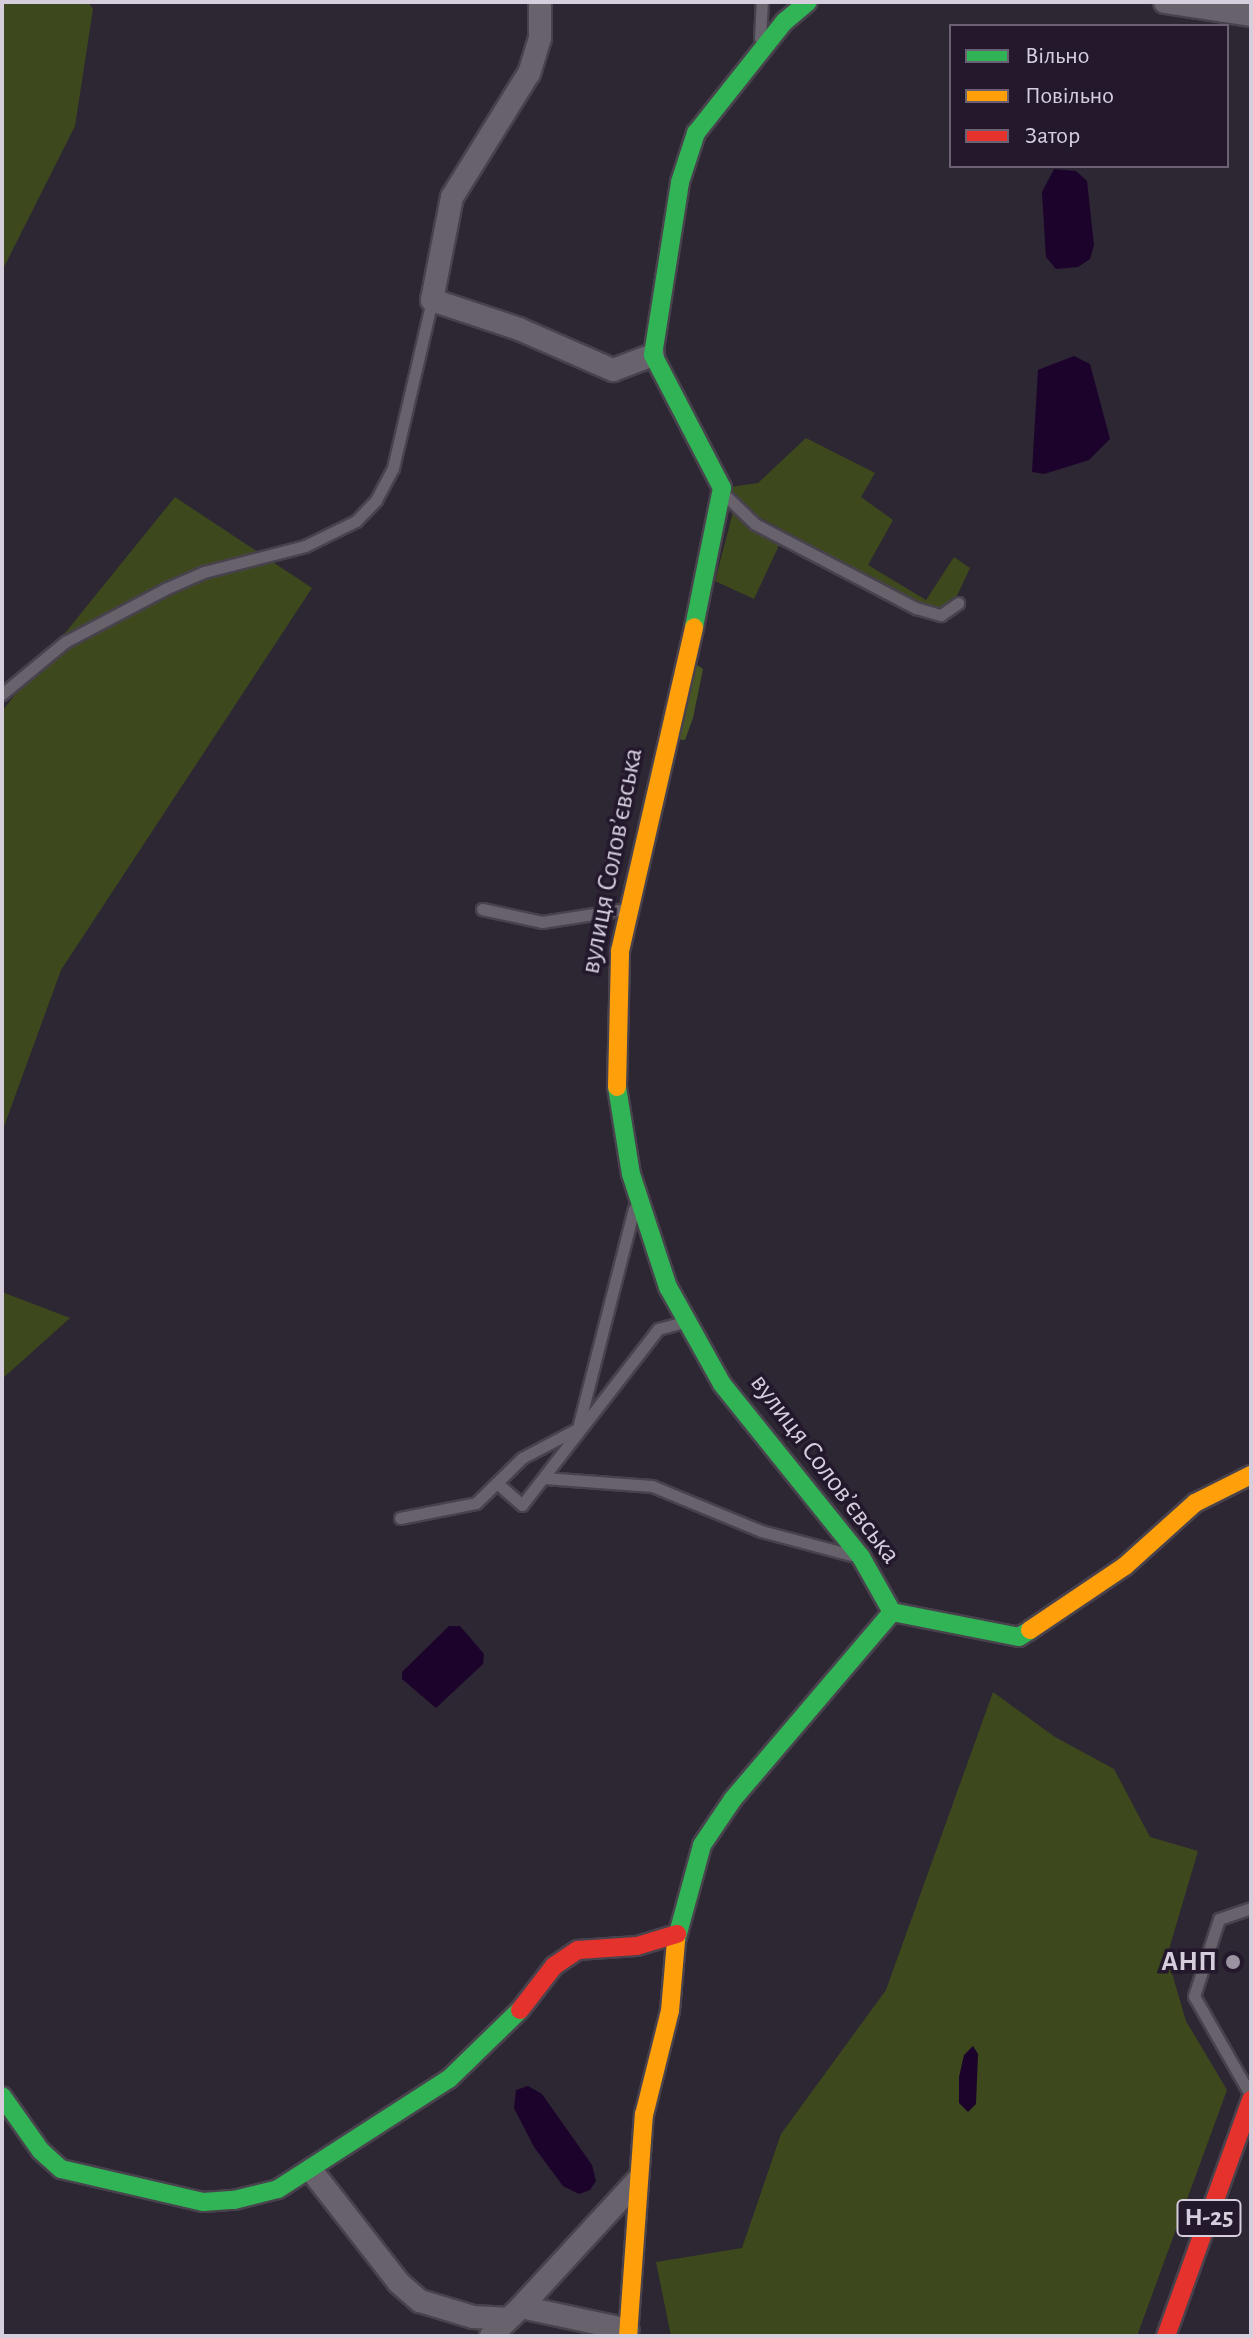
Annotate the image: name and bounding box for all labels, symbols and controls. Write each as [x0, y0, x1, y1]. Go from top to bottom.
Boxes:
legend [949, 24, 1229, 168]
text: Вільно [1025, 44, 1090, 68]
text: Повільно [1025, 84, 1114, 108]
text: Затор [1025, 124, 1080, 148]
street label: вулиця Соловʼєвська [574, 745, 650, 977]
street label: вулиця Соловʼєвська [743, 1367, 907, 1571]
place label: АНП [1161, 1945, 1217, 1979]
marker: АНП [1224, 1953, 1242, 1971]
road number: Н-25 [1175, 2196, 1243, 2240]

